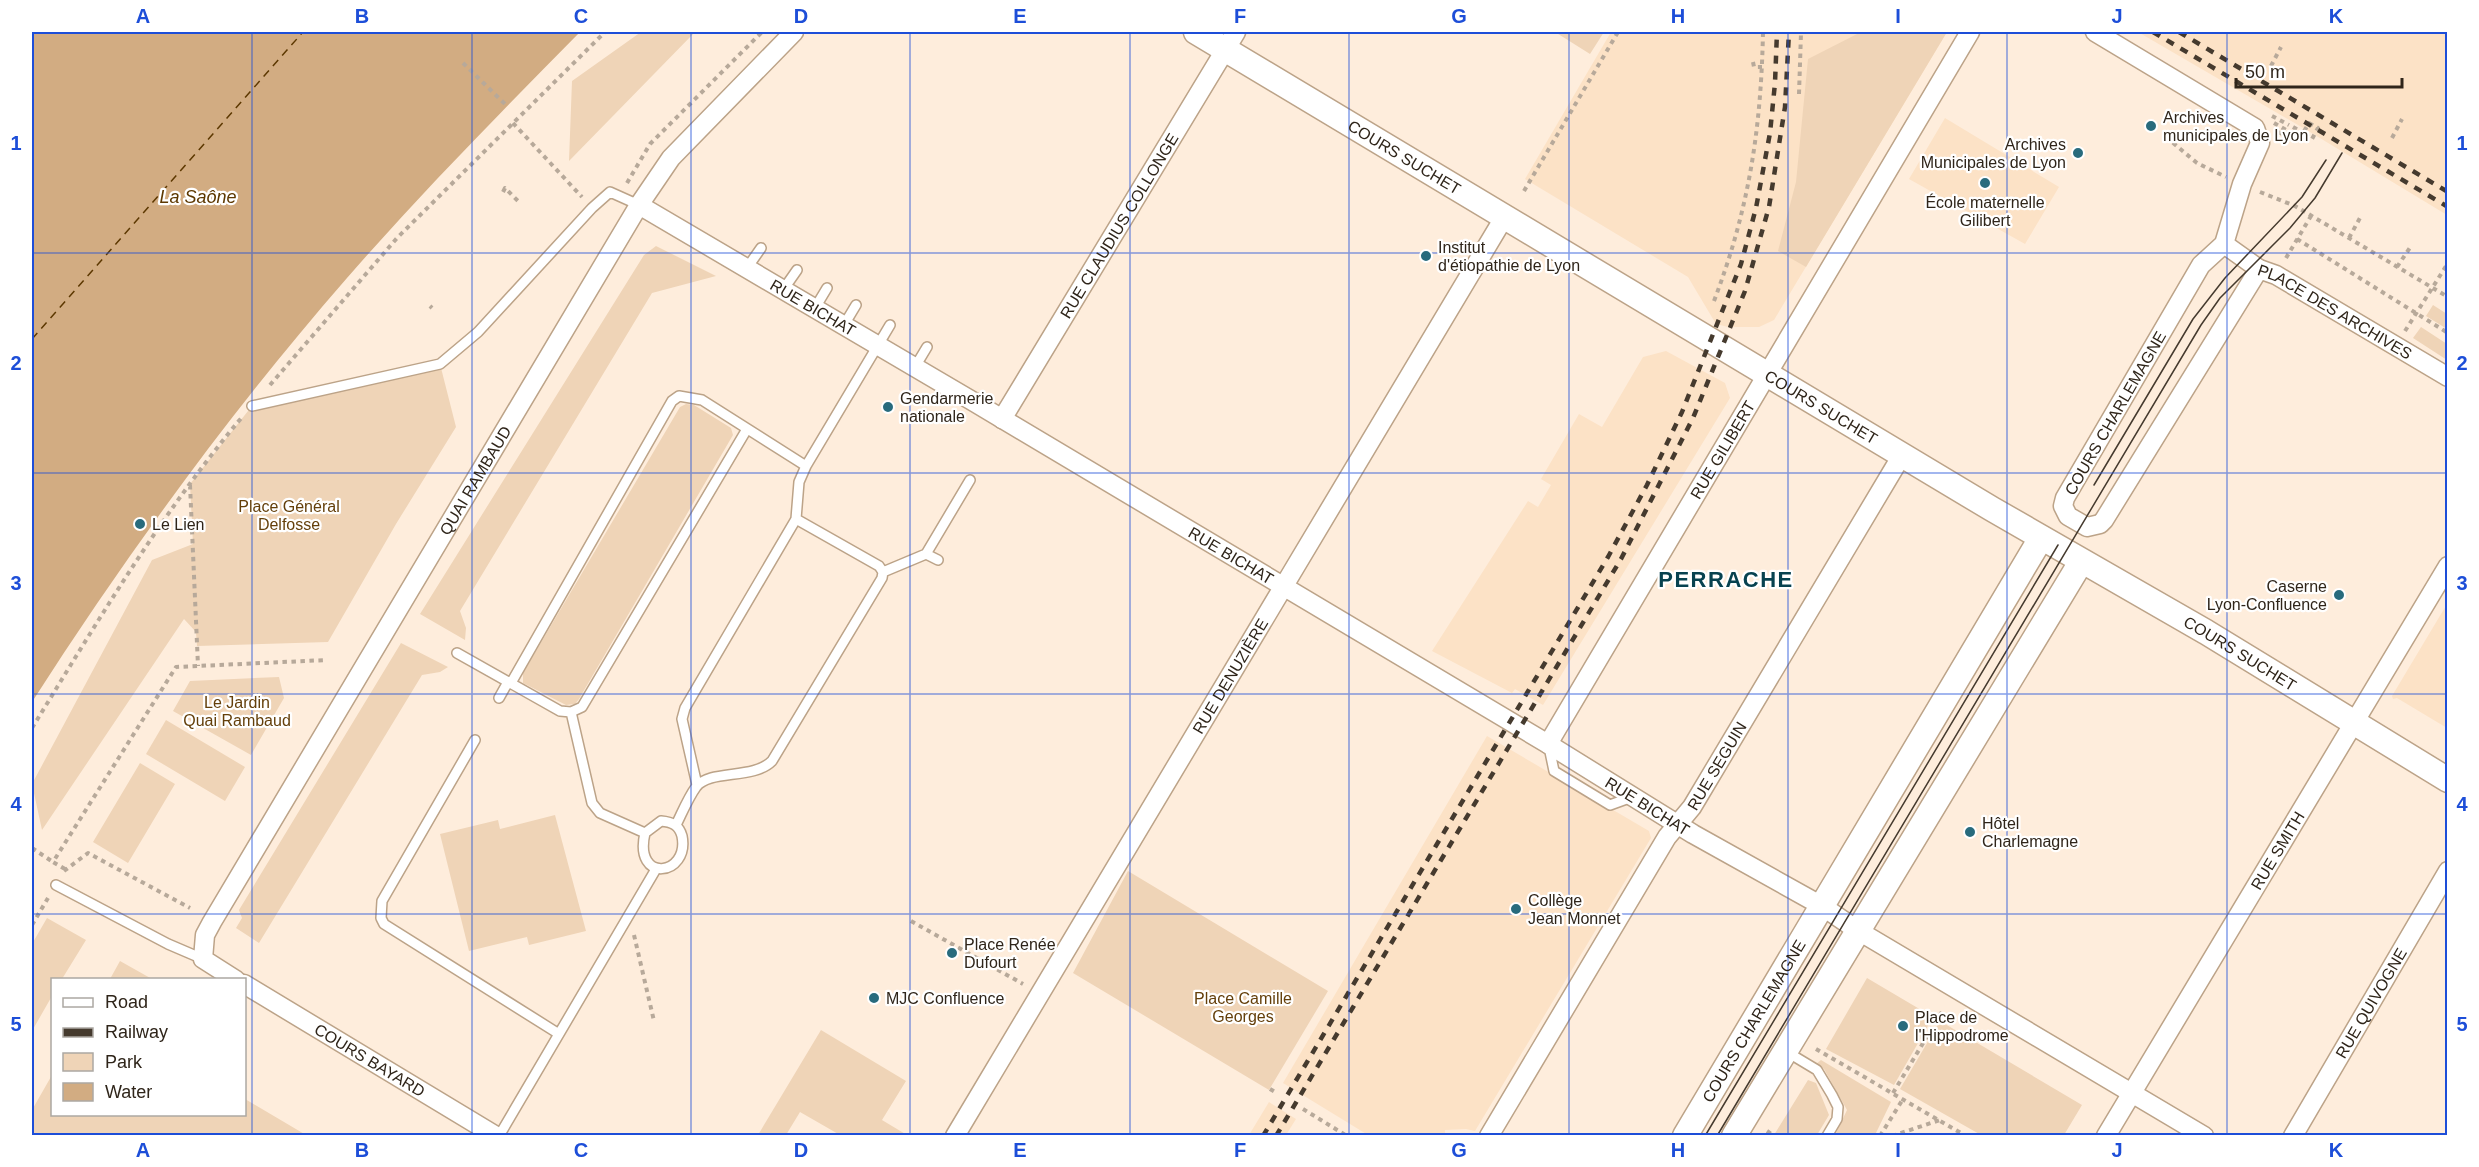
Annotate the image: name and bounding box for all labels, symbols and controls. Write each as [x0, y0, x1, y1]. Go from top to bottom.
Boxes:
text: A [136, 5, 150, 27]
text: B [355, 5, 369, 27]
text: C [574, 5, 588, 27]
text: D [794, 5, 808, 27]
text: E [1013, 5, 1027, 27]
text: F [1234, 5, 1246, 27]
text: G [1451, 5, 1467, 27]
text: H [1671, 5, 1685, 27]
text: I [1895, 5, 1901, 27]
text: J [2111, 5, 2123, 27]
text: K [2329, 5, 2344, 27]
scale bar [2236, 51, 2402, 89]
text: 50 m [2245, 62, 2285, 82]
place label: Archives municipales de Lyon [2163, 109, 2308, 144]
street label: COURS SUCHET [1345, 117, 1464, 198]
marker: Archives municipales de Lyon [2144, 119, 2158, 133]
street label: RUE CLAUDIUS COLLONGE [1057, 130, 1182, 321]
text: 1 [10, 132, 22, 154]
text: 1 [2456, 132, 2468, 154]
place label: Archives Municipales de Lyon [1921, 136, 2066, 171]
marker: Archives Municipales de Lyon [2071, 146, 2085, 160]
marker: École maternelle Gilibert [1978, 176, 1992, 190]
water label: La Saône [159, 187, 237, 207]
place label: École maternelle Gilibert [1925, 193, 2045, 229]
place label: Institut d'étiopathie de Lyon [1438, 239, 1580, 274]
marker: Institut d'étiopathie de Lyon [1419, 249, 1433, 263]
street label: PLACE DES ARCHIVES [2255, 261, 2415, 363]
street label: RUE BICHAT [767, 276, 859, 340]
street label: COURS CHARLEMAGNE [2062, 329, 2169, 498]
text: 2 [10, 352, 22, 374]
text: 2 [2456, 352, 2468, 374]
street label: COURS SUCHET [1762, 367, 1881, 447]
place label: Gendarmerie nationale [900, 390, 993, 425]
street label: RUE GILIBERT [1687, 398, 1759, 502]
marker: Gendarmerie nationale [881, 400, 895, 414]
street label: QUAI RAMBAUD [437, 423, 514, 538]
park label: Place Général Delfosse [238, 498, 340, 533]
place label: Le Lien [152, 516, 205, 533]
marker: Le Lien [133, 517, 147, 531]
street label: RUE BICHAT [1185, 524, 1277, 588]
district label: PERRACHE [1658, 567, 1794, 592]
text: 3 [10, 572, 22, 594]
text: 3 [2456, 572, 2468, 594]
place label: Caserne Lyon-Confluence [2207, 578, 2327, 613]
marker: Caserne Lyon-Confluence [2332, 588, 2346, 602]
street label: COURS SUCHET [2181, 613, 2299, 694]
street label: RUE DENUZIÈRE [1190, 616, 1271, 737]
park label: Le Jardin Quai Rambaud [183, 694, 291, 729]
street label: RUE SEGUIN [1684, 719, 1750, 813]
street label: RUE BICHAT [1602, 774, 1693, 839]
text: 4 [10, 793, 22, 815]
text: 4 [2456, 793, 2468, 815]
street label: RUE SMITH [2248, 809, 2308, 893]
place label: Hôtel Charlemagne [1982, 815, 2078, 850]
marker: Hôtel Charlemagne [1963, 825, 1977, 839]
place label: Collège Jean Monnet [1528, 892, 1621, 927]
marker: Collège Jean Monnet [1509, 902, 1523, 916]
place label: Place Renée Dufourt [964, 936, 1056, 971]
street label: COURS CHARLEMAGNE [1699, 937, 1809, 1105]
street label: RUE QUIVOGNE [2332, 945, 2410, 1061]
marker: Place Renée Dufourt [945, 946, 959, 960]
legend [51, 978, 246, 1116]
place label: MJC Confluence [886, 990, 1004, 1007]
park label: Place Camille Georges [1194, 990, 1292, 1025]
marker: MJC Confluence [867, 991, 881, 1005]
text: Road [105, 992, 148, 1012]
place label: Place de l'Hippodrome [1915, 1009, 2009, 1044]
text: 5 [10, 1013, 22, 1035]
text: 5 [2456, 1013, 2468, 1035]
marker: Place de l'Hippodrome [1896, 1019, 1910, 1033]
street label: COURS BAYARD [311, 1021, 428, 1100]
text: Railway [105, 1022, 168, 1042]
text: Park [105, 1052, 143, 1072]
text: Water [105, 1082, 152, 1102]
text: A [136, 1139, 150, 1161]
text: B [355, 1139, 369, 1161]
text: C [574, 1139, 588, 1161]
text: D [794, 1139, 808, 1161]
text: E [1013, 1139, 1027, 1161]
text: F [1234, 1139, 1246, 1161]
text: G [1451, 1139, 1467, 1161]
text: H [1671, 1139, 1685, 1161]
text: I [1895, 1139, 1901, 1161]
text: J [2111, 1139, 2123, 1161]
text: K [2329, 1139, 2344, 1161]

